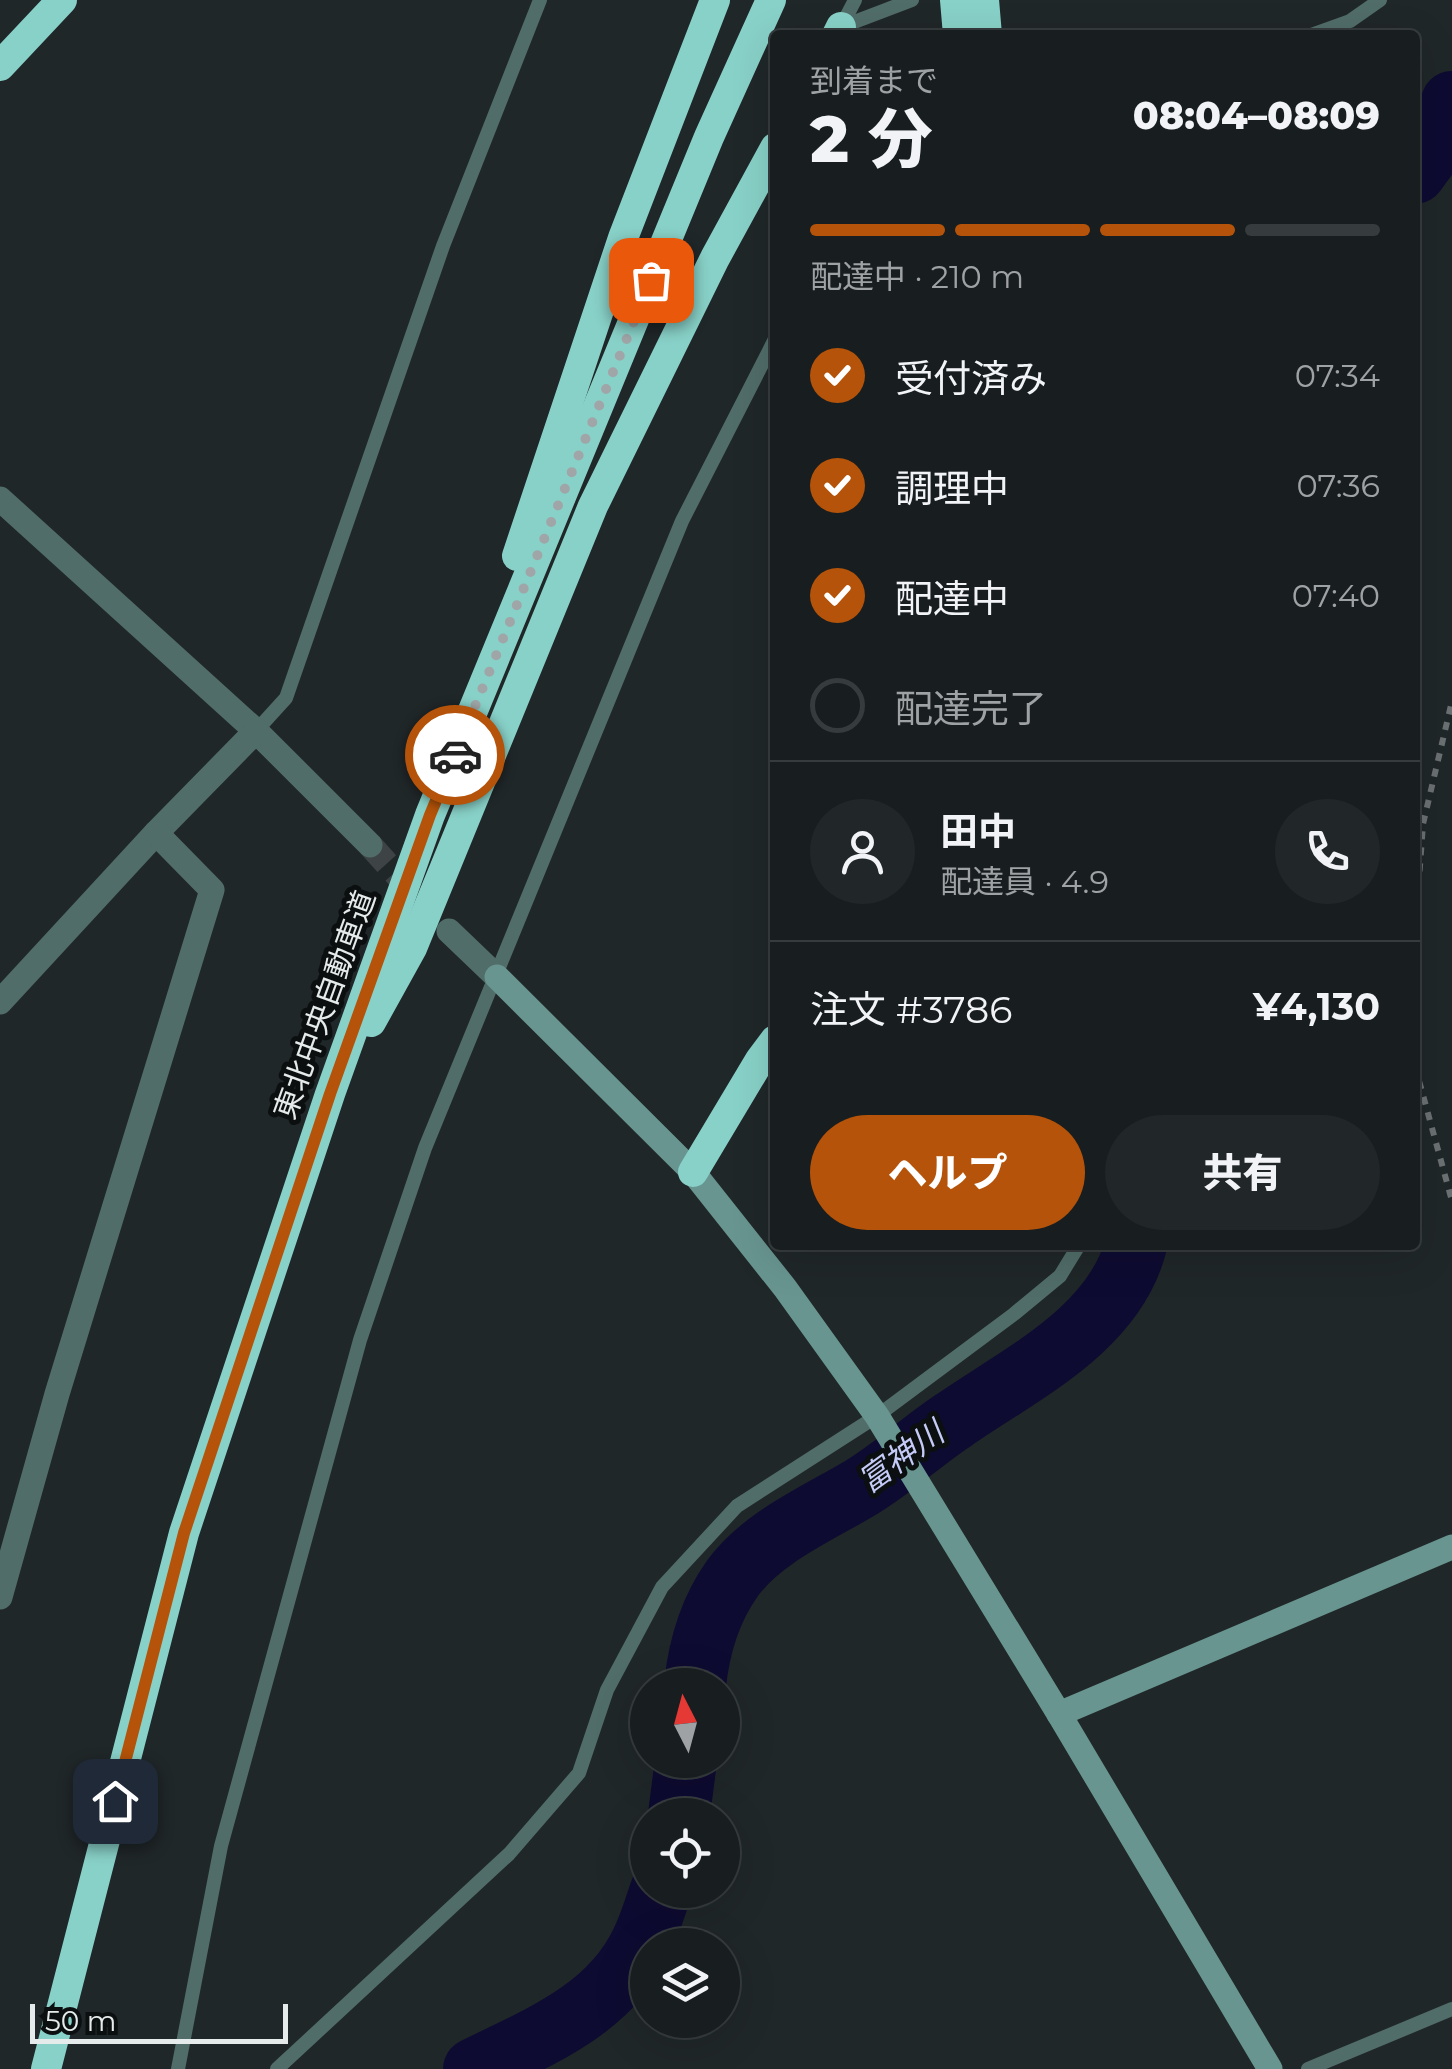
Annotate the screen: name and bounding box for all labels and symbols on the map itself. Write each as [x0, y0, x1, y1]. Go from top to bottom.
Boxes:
pin [609, 238, 694, 323]
courier [405, 705, 505, 805]
street label: 東北中央自動車道 [266, 886, 383, 1124]
water label: 富神川 [850, 1411, 953, 1501]
north arrow [630, 1668, 740, 1778]
pin [73, 1759, 158, 1844]
scale bar [30, 1999, 288, 2044]

